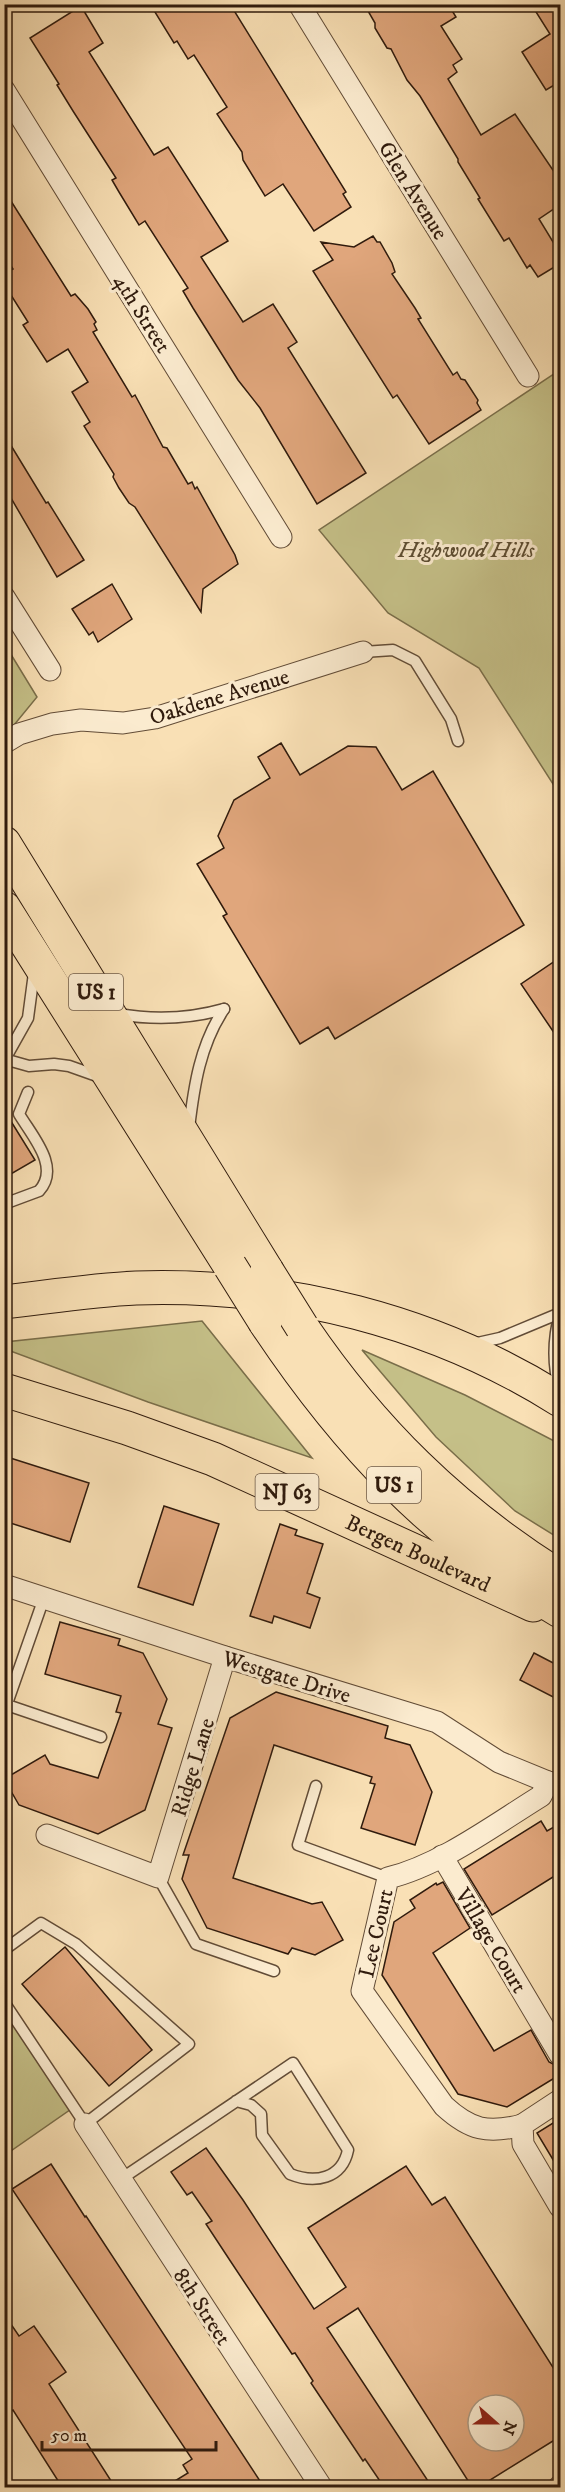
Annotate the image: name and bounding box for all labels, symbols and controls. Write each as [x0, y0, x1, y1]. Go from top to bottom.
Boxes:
street label: Glen Avenue [372, 137, 454, 245]
street label: 4th Street [107, 269, 176, 358]
park label: Highwood Hills [397, 537, 535, 564]
street label: Oakdene Avenue [146, 663, 292, 731]
road number: US 1 [69, 974, 123, 1010]
road number: US 1 [367, 1467, 421, 1503]
road number: NJ 63 [256, 1474, 318, 1510]
street label: Bergen Boulevard [341, 1509, 495, 1599]
street label: Westgate Drive [218, 1645, 354, 1710]
street label: Ridge Lane [166, 1715, 221, 1820]
street label: Village Court [448, 1883, 533, 1998]
street label: Lee Court [353, 1886, 400, 1980]
street label: 8th Street [167, 2263, 237, 2350]
north arrow [466, 2393, 526, 2453]
scale bar [42, 2414, 216, 2452]
text: N [497, 2418, 521, 2438]
text: 50 m [51, 2425, 87, 2447]

